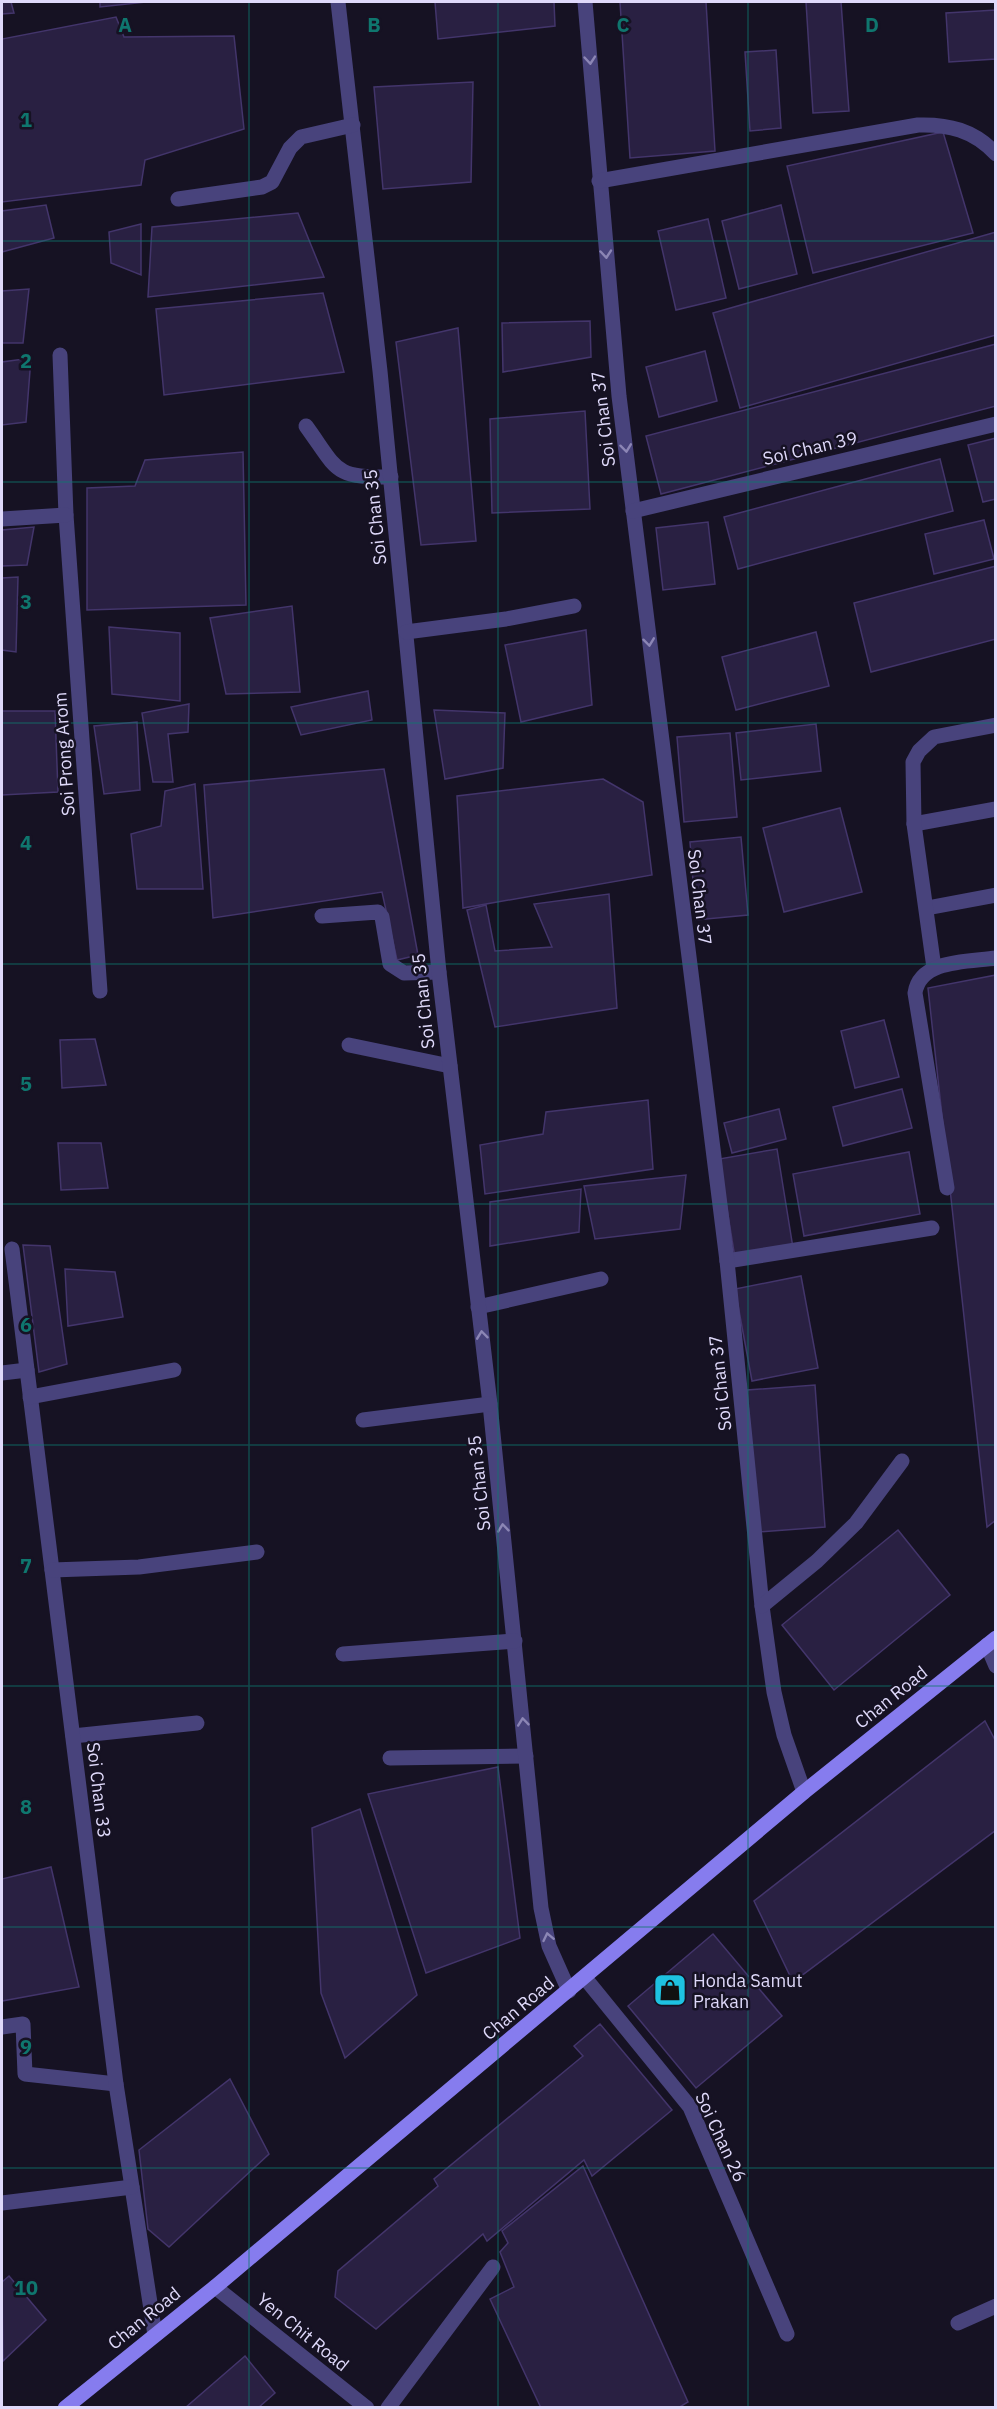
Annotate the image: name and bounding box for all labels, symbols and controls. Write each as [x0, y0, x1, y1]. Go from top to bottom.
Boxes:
text: A [118, 11, 132, 38]
text: B [367, 11, 381, 38]
text: C [616, 11, 630, 38]
text: D [865, 11, 879, 38]
one-way arrow [583, 55, 596, 64]
text: 1 [20, 106, 32, 133]
one-way arrow [599, 250, 612, 259]
text: 2 [20, 347, 32, 374]
street label: Soi Chan 37 [586, 370, 620, 468]
street label: Soi Chan 39 [760, 426, 860, 470]
one-way arrow [619, 444, 631, 453]
street label: Soi Chan 35 [359, 468, 391, 566]
text: 3 [20, 588, 32, 615]
one-way arrow [643, 637, 655, 646]
street label: Soi Prong Arom [48, 691, 80, 817]
text: 4 [20, 829, 32, 856]
street label: Soi Chan 37 [683, 848, 717, 946]
street label: Soi Chan 35 [407, 952, 439, 1050]
text: 5 [20, 1070, 32, 1097]
text: 6 [20, 1311, 32, 1338]
one-way arrow [476, 1330, 488, 1339]
street label: Soi Chan 37 [704, 1334, 736, 1432]
street label: Soi Chan 35 [463, 1434, 495, 1532]
one-way arrow [497, 1524, 510, 1533]
text: 7 [20, 1552, 32, 1579]
street label: Chan Road [850, 1661, 932, 1733]
one-way arrow [517, 1718, 530, 1727]
street label: Soi Chan 33 [82, 1741, 116, 1839]
text: 8 [20, 1793, 32, 1820]
one-way arrow [542, 1932, 555, 1942]
place label: Honda Samut Prakan [693, 1969, 803, 2013]
street label: Chan Road [477, 1971, 559, 2045]
shop icon: Honda Samut Prakan [652, 1972, 688, 2008]
text: 9 [20, 2033, 32, 2060]
street label: Soi Chan 26 [690, 2088, 752, 2186]
text: 10 [14, 2274, 38, 2301]
street label: Chan Road [103, 2282, 185, 2354]
street label: Yen Chit Road [252, 2288, 354, 2376]

